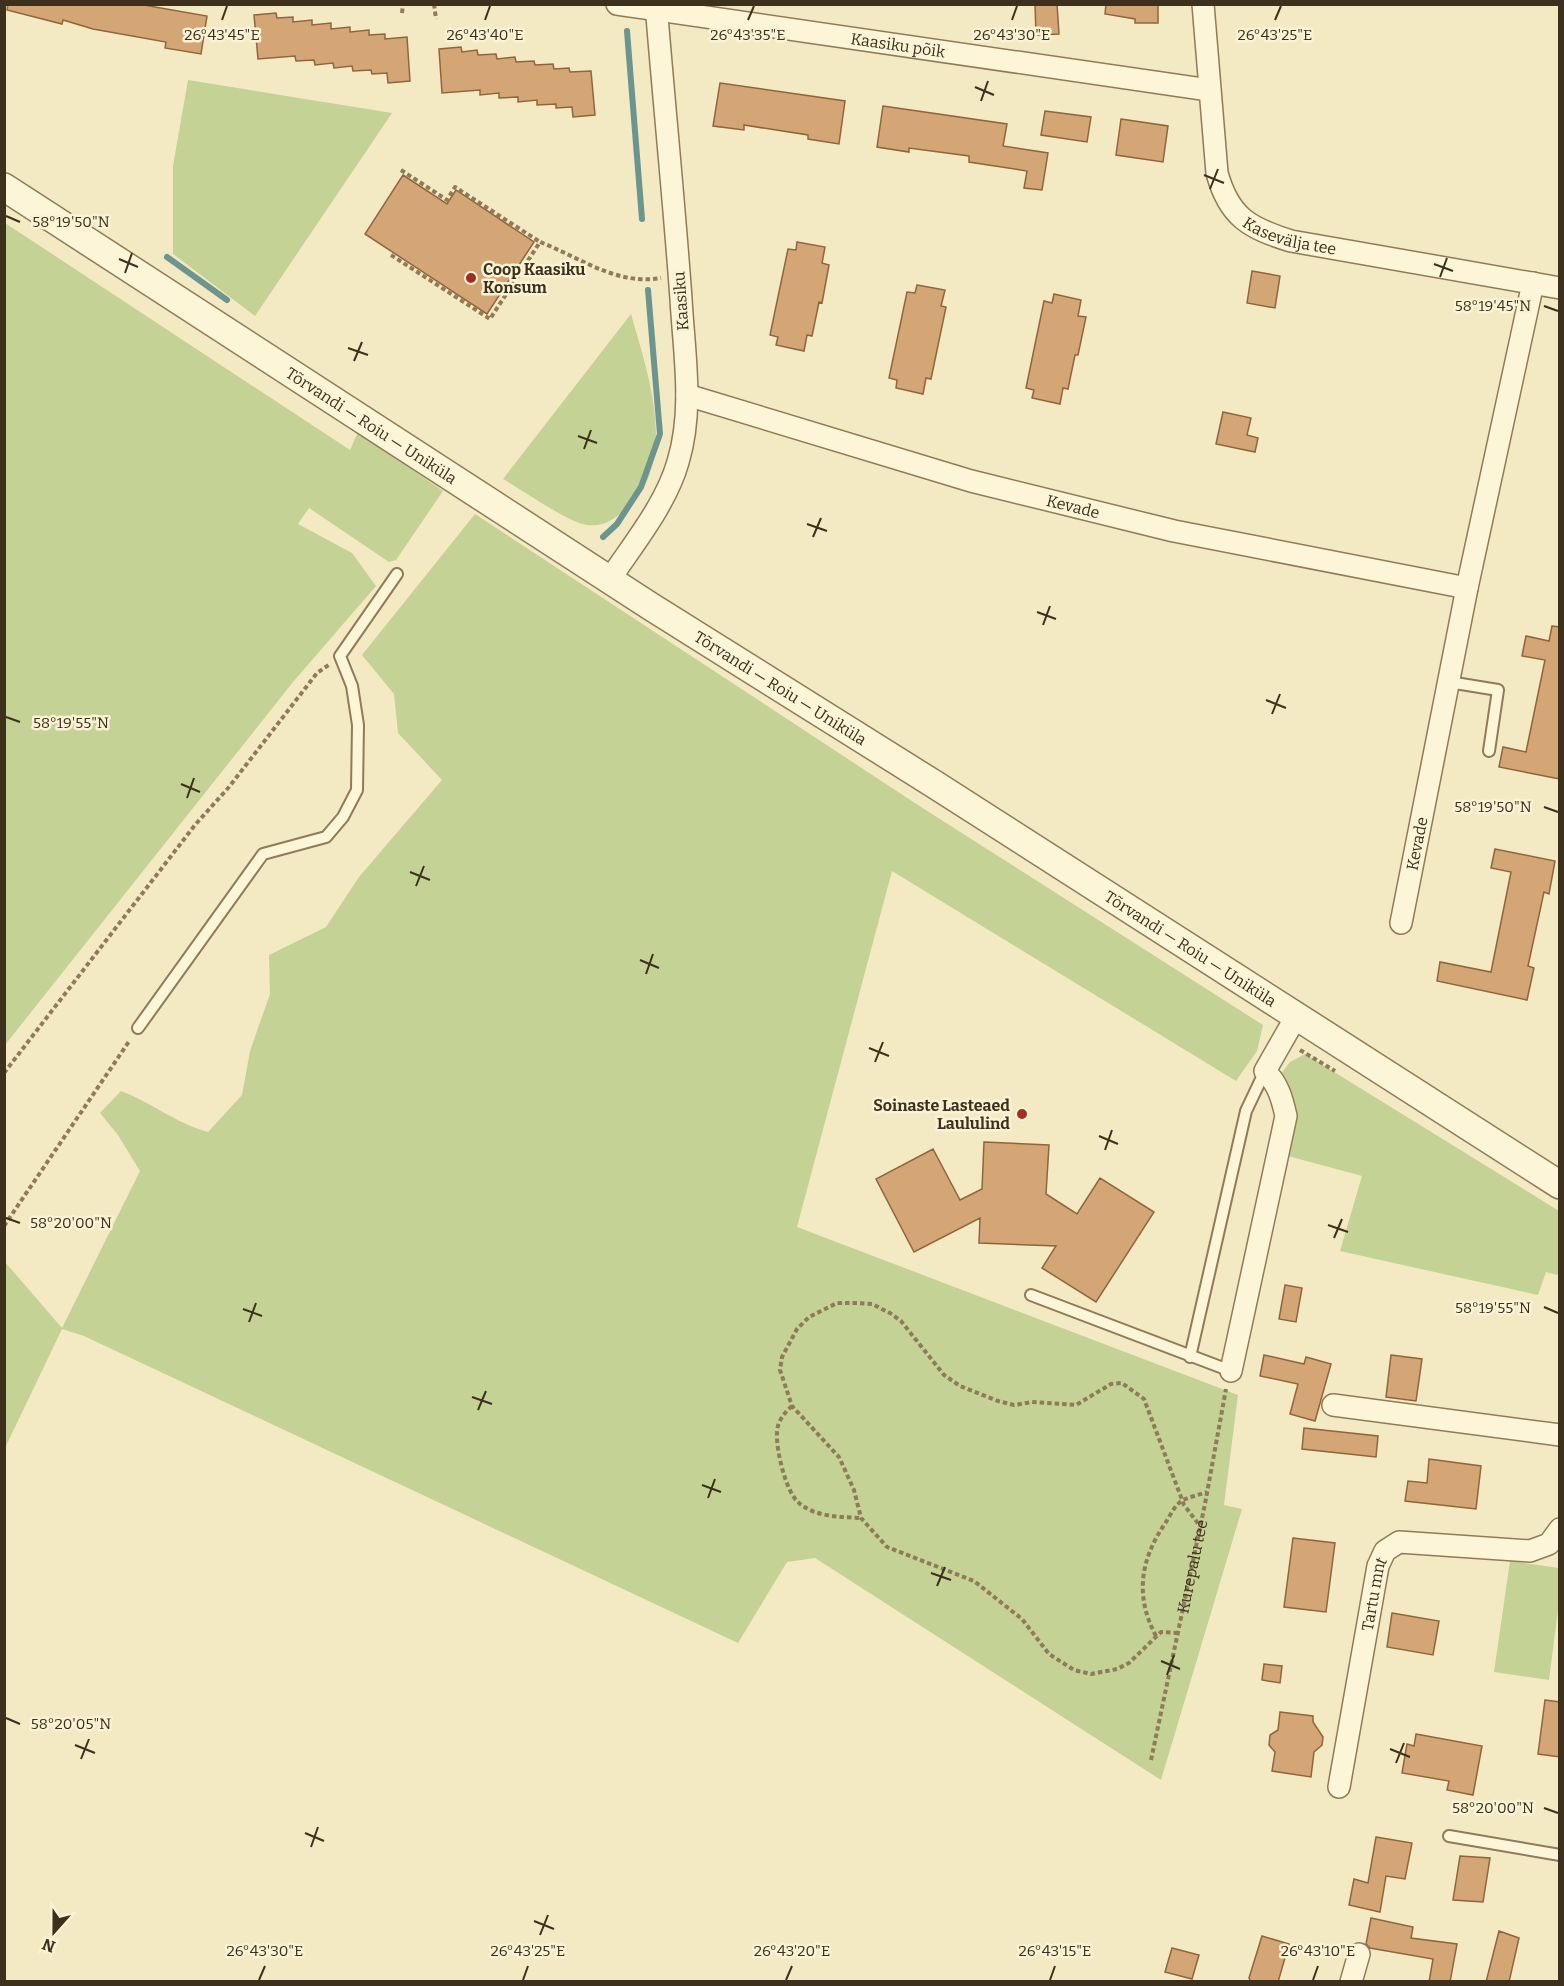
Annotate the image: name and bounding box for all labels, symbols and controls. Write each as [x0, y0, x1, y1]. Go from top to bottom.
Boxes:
text: 26°43'45"E [184, 26, 260, 44]
text: 26°43'40"E [446, 26, 524, 44]
text: 26°43'35"E [710, 26, 786, 44]
text: 26°43'30"E [974, 26, 1050, 44]
text: 26°43'25"E [1238, 26, 1312, 44]
street label: Kaasiku põik [850, 29, 947, 61]
text: 58°19'50"N [32, 213, 110, 231]
street label: Kasevälja tee [1240, 213, 1338, 258]
place label: Coop Kaasiku Konsum [483, 260, 585, 297]
marker: Coop Kaasiku Konsum [464, 271, 478, 285]
street label: Kaasiku [669, 271, 693, 331]
text: 58°19'45"N [1455, 297, 1531, 315]
street label: Tõrvandi — Roiu — Uniküla [282, 363, 461, 488]
street label: Kevade [1045, 490, 1102, 522]
street label: Tõrvandi — Roiu — Uniküla [691, 627, 870, 749]
text: 58°19'55"N [33, 714, 109, 732]
text: 58°19'50"N [1454, 798, 1532, 816]
street label: Kevade [1402, 815, 1431, 872]
street label: Tõrvandi — Roiu — Uniküla [1101, 887, 1280, 1010]
place label: Soinaste Lasteaed Laululind [873, 1096, 1010, 1133]
marker: Soinaste Lasteaed Laululind [1015, 1107, 1029, 1121]
text: 58°20'00"N [30, 1214, 112, 1232]
text: 58°19'55"N [1455, 1299, 1531, 1317]
street label: Kurepalu tee [1173, 1518, 1211, 1615]
street label: Tartu mnt [1357, 1554, 1390, 1632]
text: 58°20'05"N [31, 1715, 111, 1733]
text: 58°20'00"N [1452, 1799, 1534, 1817]
north arrow [24, 1902, 84, 1962]
text: N [40, 1934, 58, 1957]
text: 26°43'30"E [227, 1942, 303, 1960]
text: 26°43'25"E [491, 1942, 565, 1960]
text: 26°43'20"E [754, 1942, 830, 1960]
text: 26°43'15"E [1019, 1942, 1091, 1960]
text: 26°43'10"E [1281, 1942, 1355, 1960]

